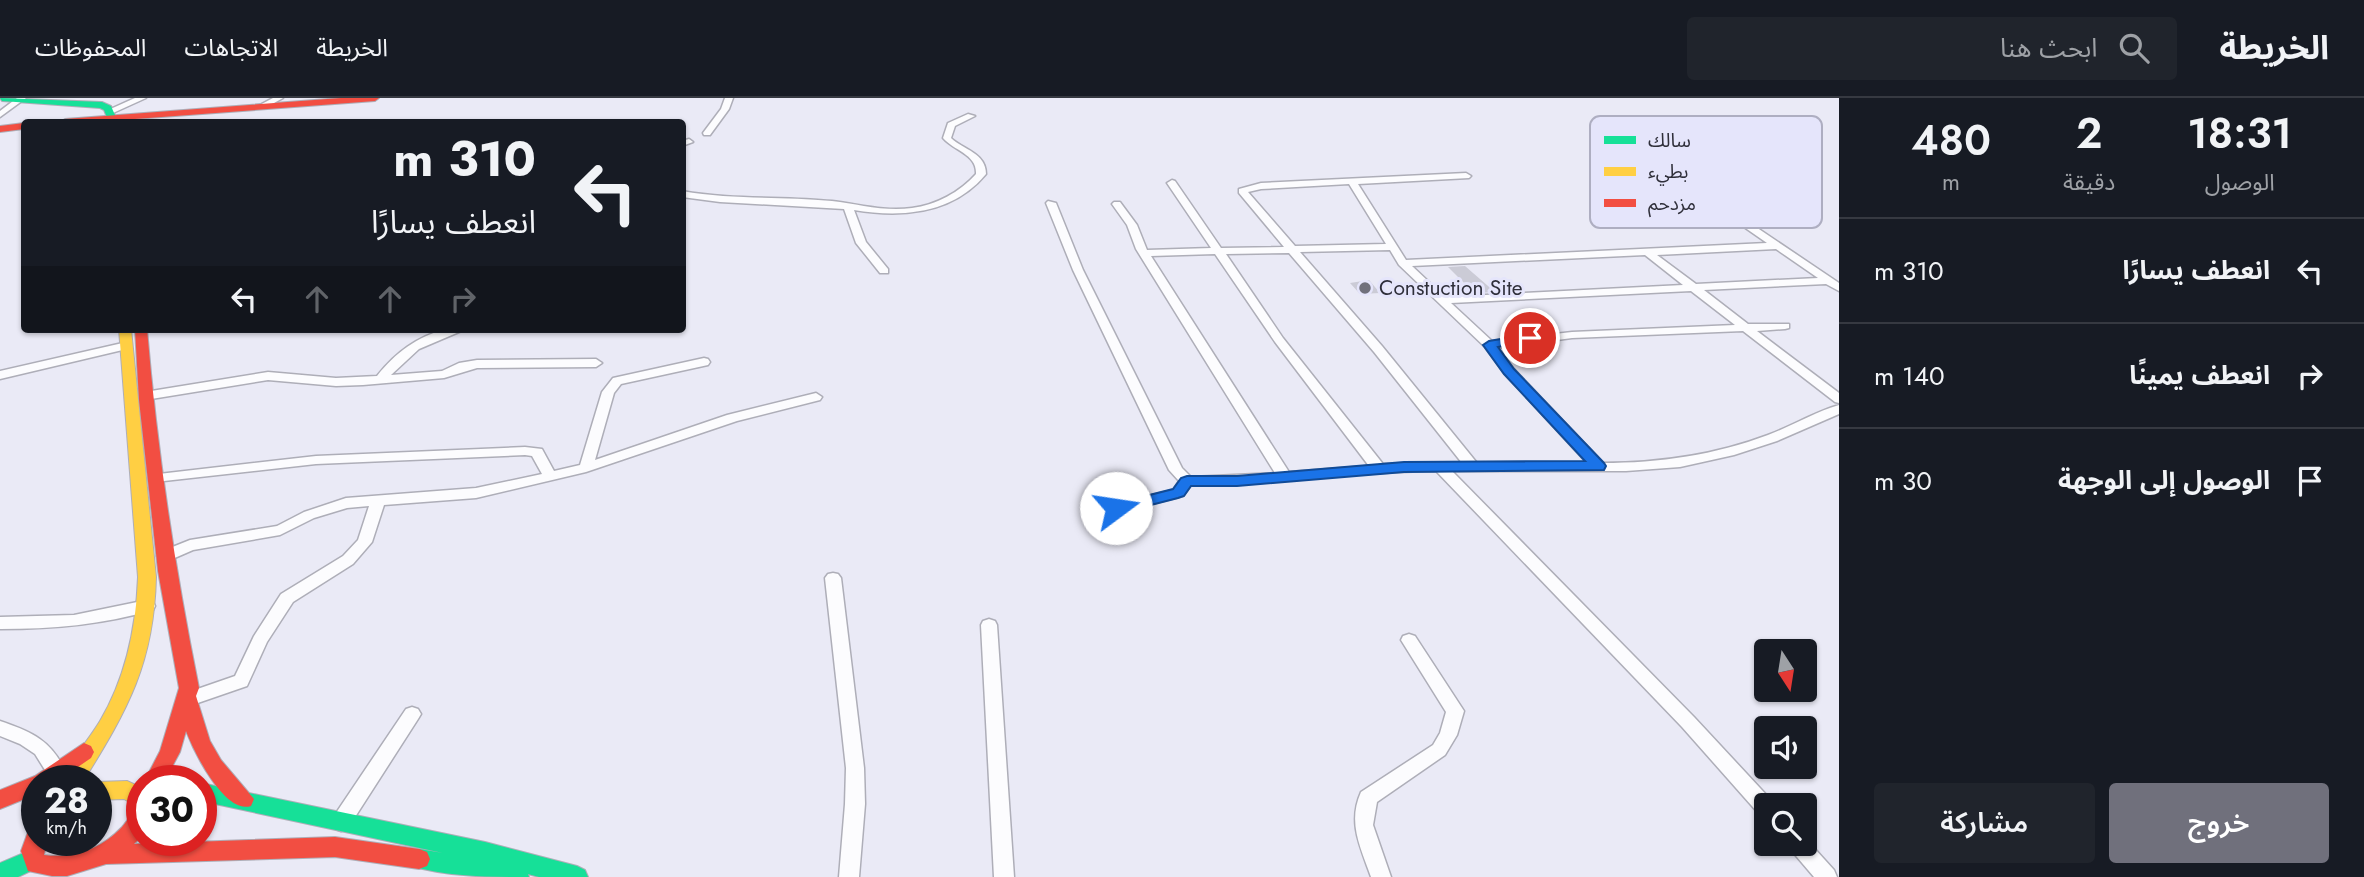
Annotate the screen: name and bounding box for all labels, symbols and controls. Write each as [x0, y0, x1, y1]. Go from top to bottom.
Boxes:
search box [1687, 17, 2177, 80]
text: الخريطة [2219, 24, 2329, 71]
text: ابحث هنا [2000, 29, 2097, 67]
icon: search [2115, 29, 2153, 67]
text: المحفوظات [35, 30, 146, 65]
text: الاتجاهات [184, 30, 278, 65]
text: الخريطة [316, 30, 388, 65]
text: 2 [2076, 103, 2102, 164]
text: 18:31 [2187, 103, 2292, 164]
text: 480 [1911, 110, 1991, 171]
legend [1590, 116, 1822, 228]
text: 310 m [393, 124, 536, 194]
text: سالك [1648, 127, 1691, 154]
icon: left [560, 147, 651, 238]
text: بطيء [1648, 158, 1688, 186]
text: m [1942, 165, 1960, 199]
text: دقيقة [2063, 165, 2115, 199]
text: الوصول [2205, 165, 2275, 199]
text: مزدحم [1648, 190, 1696, 218]
text: انعطف يسارًا [371, 199, 536, 245]
text: انعطف يسارًا [2123, 251, 2270, 289]
text: 310 m [1874, 252, 1944, 290]
icon: left [2291, 252, 2329, 290]
place label: Constuction Site [1379, 273, 1523, 303]
icon: left [225, 280, 263, 318]
icon: ahead [298, 280, 336, 318]
icon: ahead [371, 280, 409, 318]
icon: right [444, 280, 482, 318]
marker: Constuction Site [1357, 280, 1373, 296]
pin [1500, 308, 1560, 368]
icon: arrive [1511, 319, 1549, 357]
text: انعطف يمينًا [2129, 356, 2270, 394]
text: 140 m [1874, 357, 1945, 395]
icon: right [2291, 357, 2329, 395]
text: الوصول إلى الوجهة [2058, 461, 2270, 499]
text: 30 m [1874, 462, 1932, 500]
icon: arrive [2291, 462, 2329, 500]
position arrow [1079, 471, 1153, 545]
north arrow [1754, 639, 1816, 702]
map controls [1754, 639, 1817, 856]
button: sound [1754, 716, 1817, 779]
speed limit sign: 30 [126, 765, 217, 856]
text: 28 [44, 776, 89, 826]
button: مشاركة [1874, 783, 2095, 863]
button: خروج [2109, 783, 2329, 863]
button: search [1754, 793, 1817, 856]
text: km/h [46, 815, 87, 841]

